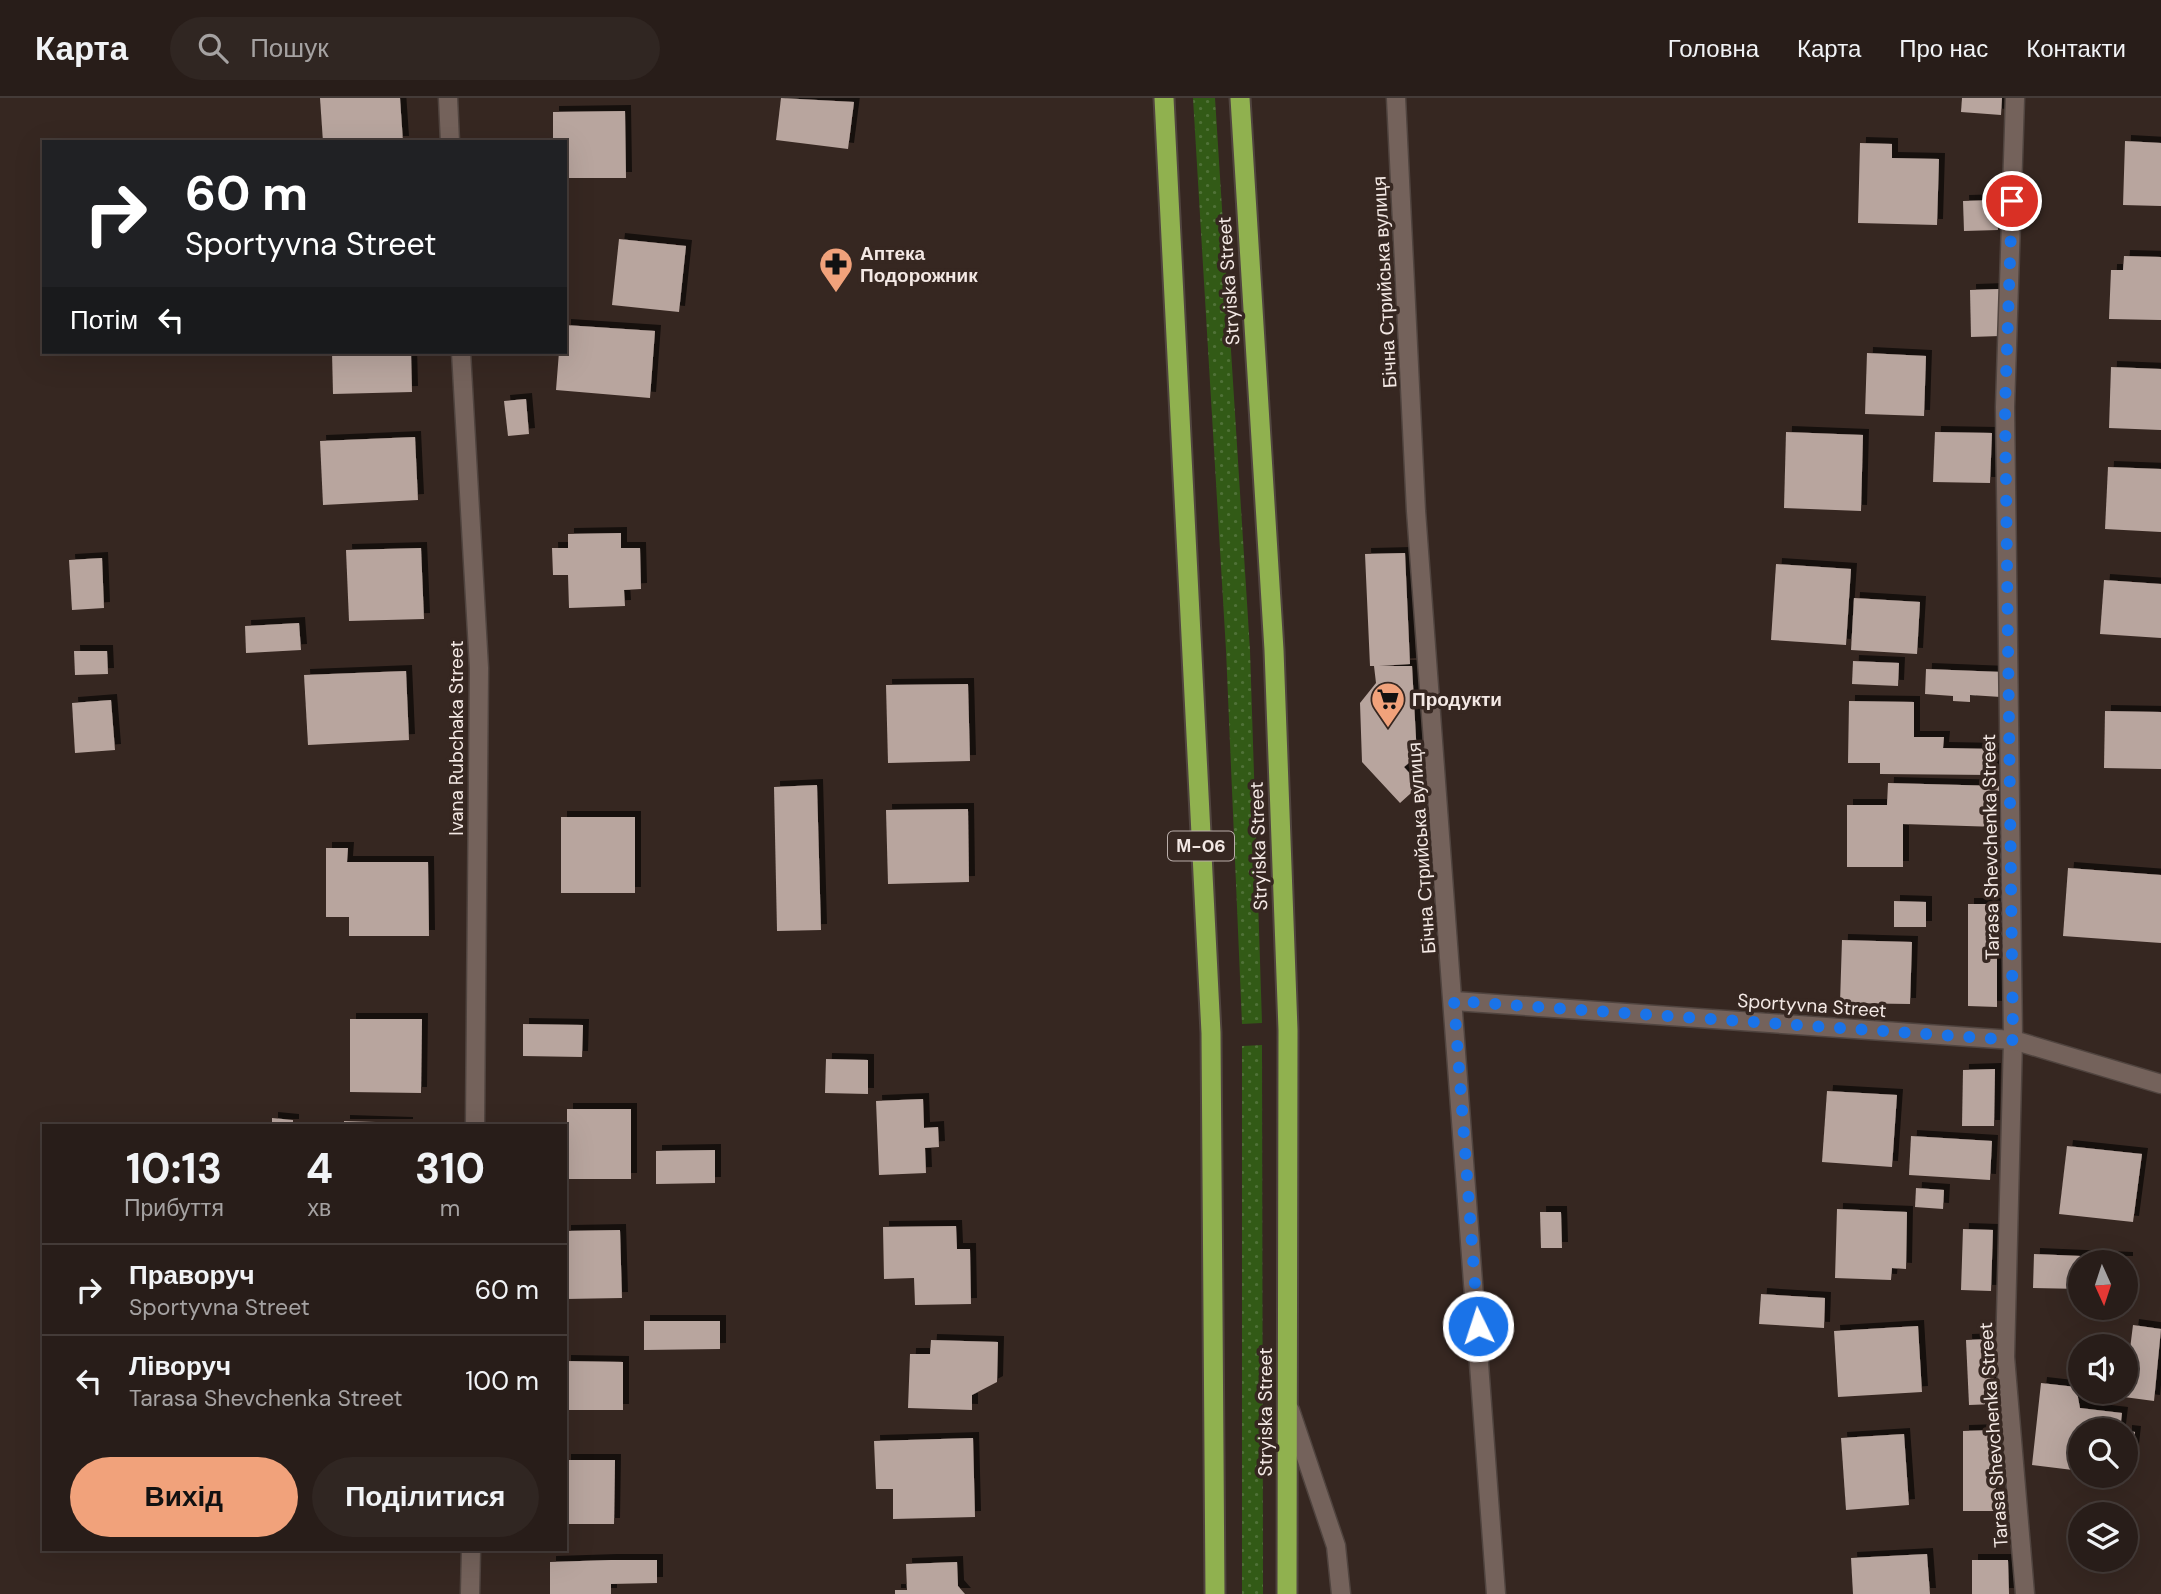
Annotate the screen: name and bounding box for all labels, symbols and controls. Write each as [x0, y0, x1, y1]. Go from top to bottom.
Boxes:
search box [170, 17, 660, 80]
text: Карта [35, 27, 128, 70]
icon: search [194, 29, 232, 67]
text: Пошук [250, 31, 329, 65]
text: Головна [1668, 33, 1759, 64]
text: Карта [1797, 33, 1861, 64]
text: Про нас [1899, 33, 1988, 64]
text: Контакти [2026, 33, 2126, 64]
text: 60 m [185, 161, 308, 225]
icon: right [70, 168, 161, 259]
pin [1982, 171, 2042, 231]
street label: Бічна Стрийська вулиця [1366, 175, 1403, 389]
icon: arrive [1993, 182, 2031, 220]
street label: Stryiska Street [1212, 216, 1245, 346]
text: Sportyvna Street [185, 223, 437, 265]
place label: Аптека Подорожник [860, 241, 978, 288]
pharmacy icon: Аптека Подорожник [817, 245, 855, 294]
icon: left [152, 301, 190, 339]
text: Потім [70, 303, 138, 337]
street label: Ivana Rubchaka Street [444, 640, 469, 836]
supermarket icon: Продукти [1369, 680, 1407, 729]
place label: Продукти [1412, 687, 1502, 712]
street label: Tarasa Shevchenka Street [1976, 734, 2005, 960]
street label: Бічна Стрийська вулиця [1402, 741, 1441, 955]
street label: Stryiska Street [1244, 781, 1273, 911]
road number: М-06 [1168, 832, 1234, 860]
street label: Sportyvna Street [1737, 988, 1887, 1023]
text: 10:13 [126, 1141, 222, 1196]
text: 4 [306, 1141, 333, 1196]
text: 310 [415, 1141, 485, 1196]
text: Прибуття [124, 1193, 224, 1223]
text: хв [308, 1193, 331, 1223]
text: m [440, 1193, 460, 1223]
north arrow [2068, 1250, 2138, 1320]
map controls [2068, 1250, 2138, 1572]
text: Праворуч [129, 1258, 255, 1292]
icon: right [70, 1271, 108, 1309]
text: 60 m [475, 1273, 539, 1307]
position arrow [1441, 1289, 1515, 1363]
text: Sportyvna Street [129, 1292, 310, 1322]
street label: Tarasa Shevchenka Street [1973, 1321, 2014, 1549]
button: sound [2068, 1334, 2138, 1404]
street label: Stryiska Street [1253, 1348, 1278, 1476]
text: Ліворуч [129, 1349, 231, 1383]
icon: left [70, 1362, 108, 1400]
text: 100 m [465, 1364, 539, 1398]
text: Tarasa Shevchenka Street [129, 1383, 403, 1413]
button: search [2068, 1418, 2138, 1488]
button: Вихід [70, 1457, 298, 1537]
button: Поділитися [312, 1457, 539, 1537]
button: layers [2068, 1502, 2138, 1572]

